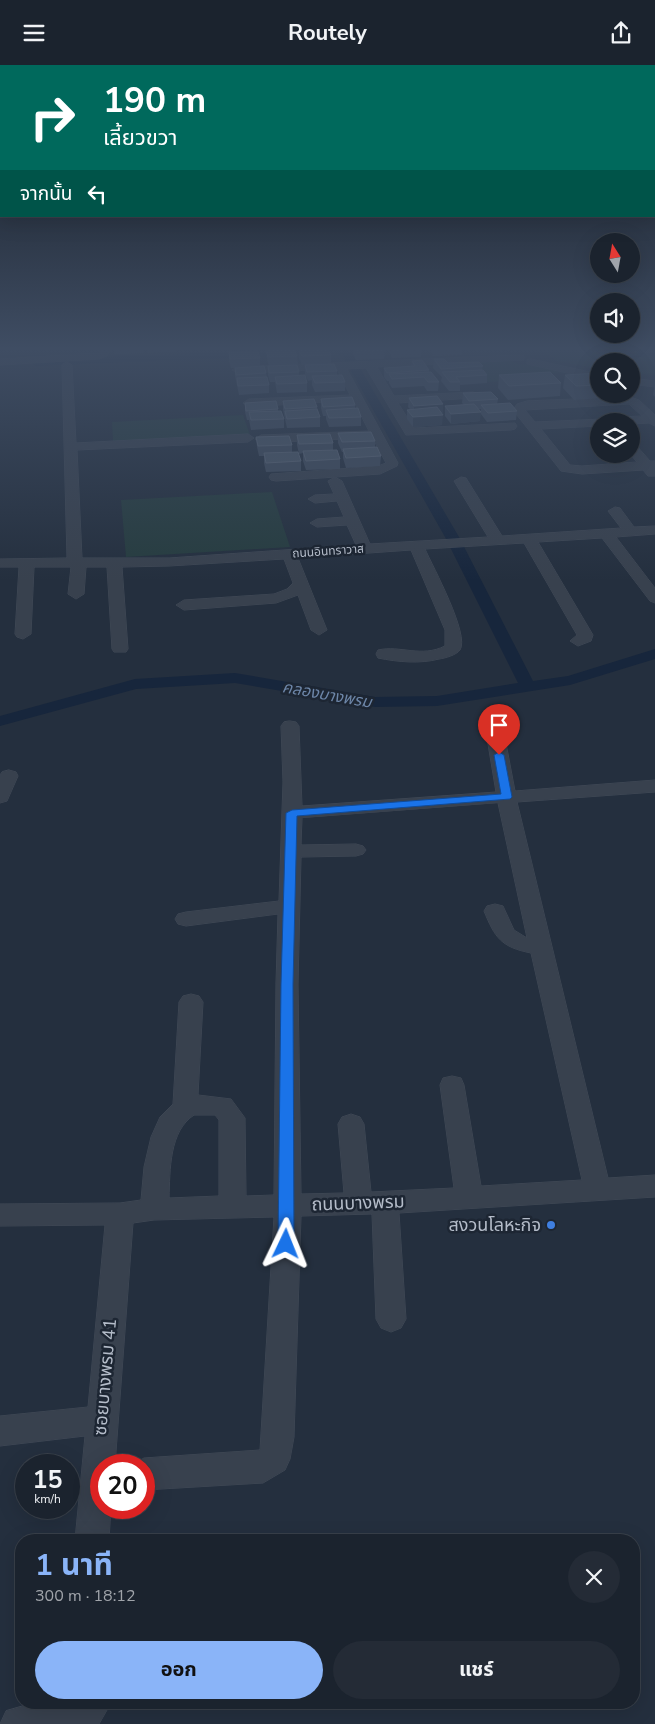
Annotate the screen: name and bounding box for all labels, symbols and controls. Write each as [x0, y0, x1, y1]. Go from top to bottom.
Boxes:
text: Routely [288, 18, 367, 48]
icon: menu [20, 19, 48, 47]
icon: share [607, 19, 635, 47]
text: 190 m [103, 77, 206, 124]
icon: right [20, 85, 85, 150]
text: เลี้ยวขวา [103, 123, 178, 153]
icon: left [83, 180, 111, 208]
text: จากนั้น [20, 181, 73, 207]
north arrow [590, 233, 640, 283]
map controls [590, 233, 640, 463]
button: sound [590, 293, 640, 343]
button: search [590, 353, 640, 403]
button: layers [590, 413, 640, 463]
street label: ถนนอินทราวาส [292, 541, 365, 561]
water label: คลองบางพรม [280, 676, 374, 714]
pin [478, 704, 520, 755]
icon: arrive [485, 711, 513, 739]
street label: ถนนบางพรม [311, 1189, 405, 1217]
place label: สงวนโลหะกิจ [448, 1213, 541, 1237]
position arrow [259, 1217, 311, 1269]
marker: สงวนโลหะกิจ [545, 1219, 557, 1231]
street label: ซอยบางพรม 41 [88, 1317, 122, 1437]
speed limit sign: 20 [90, 1454, 155, 1519]
text: 15 [32, 1463, 63, 1497]
text: km/h [34, 1491, 61, 1507]
text: 1 นาที [35, 1545, 113, 1586]
button: close [568, 1551, 620, 1603]
text: 300 m · 18:12 [35, 1585, 136, 1607]
button: ออก [35, 1641, 323, 1699]
button: แชร์ [333, 1641, 620, 1699]

